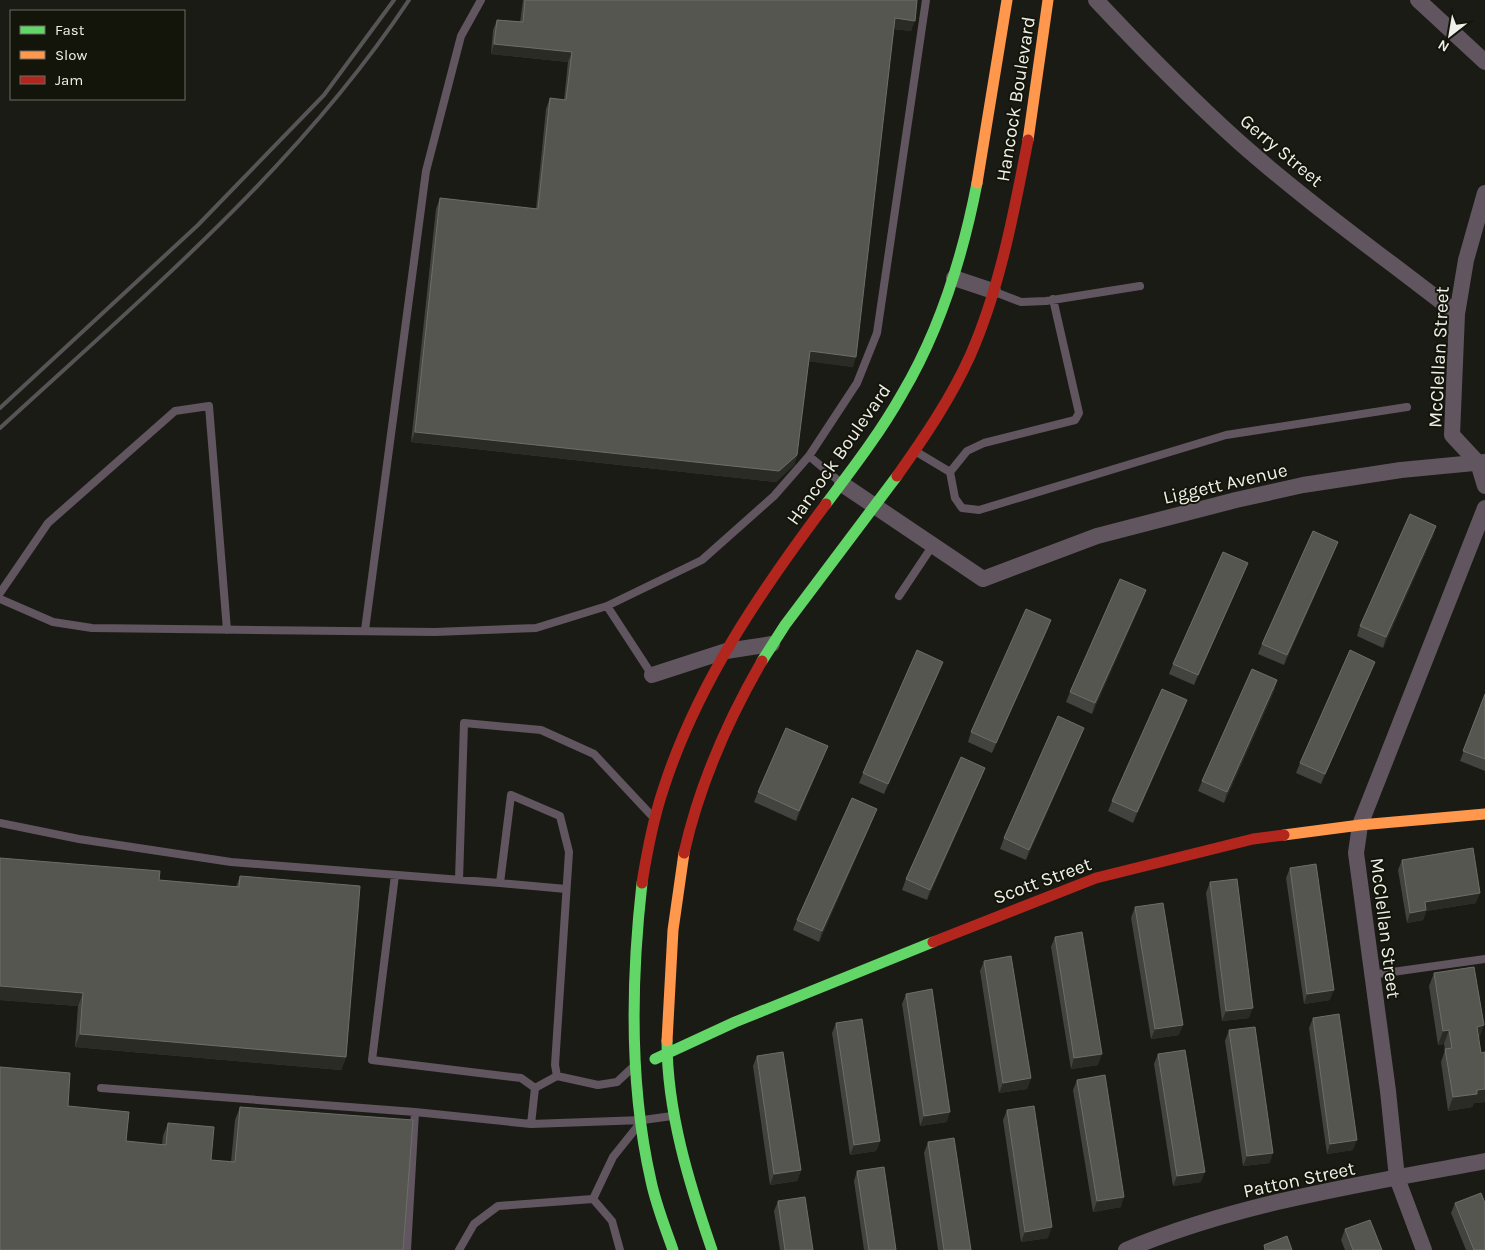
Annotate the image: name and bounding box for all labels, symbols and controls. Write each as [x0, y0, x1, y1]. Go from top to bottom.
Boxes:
legend [10, 10, 185, 100]
north arrow [1425, 10, 1475, 60]
street label: Hancock Boulevard [992, 15, 1040, 183]
text: Fast [55, 21, 85, 39]
text: N [1435, 36, 1452, 56]
text: Slow [55, 46, 87, 64]
text: Jam [55, 71, 83, 89]
street label: Gerry Street [1236, 110, 1327, 192]
street label: McClellan Street [1424, 286, 1454, 428]
street label: Hancock Boulevard [782, 380, 896, 529]
street label: Liggett Avenue [1161, 459, 1290, 509]
street label: Scott Street [990, 853, 1094, 909]
street label: McClellan Street [1365, 856, 1405, 1000]
street label: Patton Street [1241, 1157, 1357, 1203]

